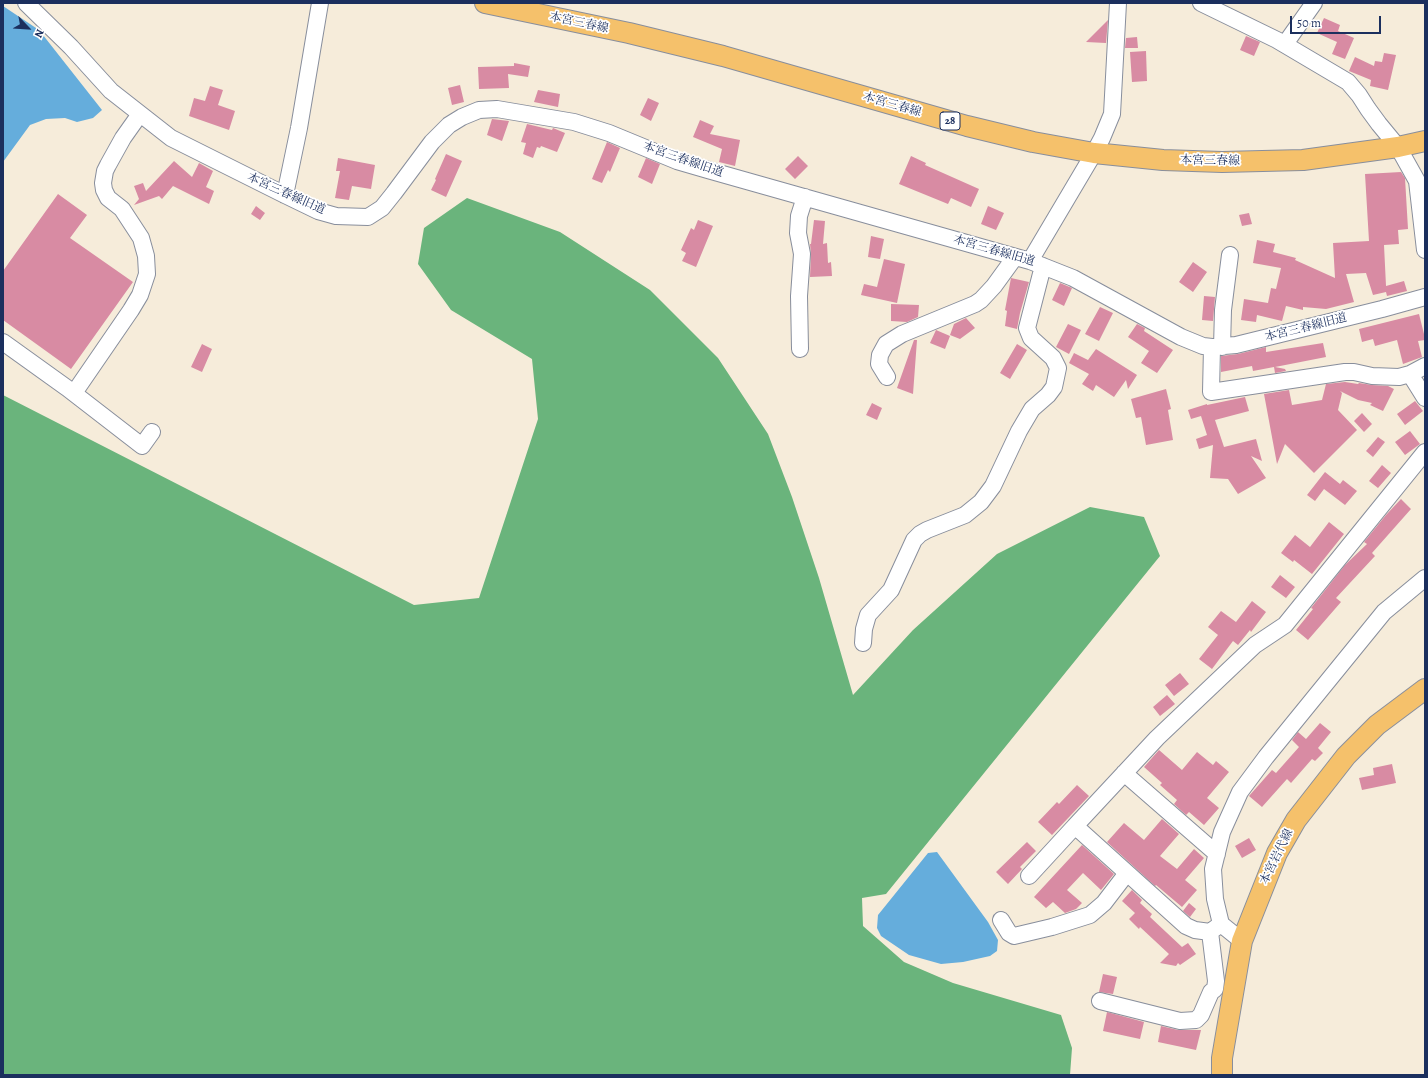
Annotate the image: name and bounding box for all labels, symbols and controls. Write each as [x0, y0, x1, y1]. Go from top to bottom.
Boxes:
north arrow [8, 8, 48, 48]
scale bar [1292, 8, 1383, 34]
street label: 本宮三春線 [548, 10, 610, 36]
text: 50 m [1297, 15, 1321, 31]
text: N [31, 26, 48, 40]
street label: 本宮三春線 [861, 90, 923, 120]
road number: 28 [940, 112, 960, 130]
street label: 本宮三春線旧道 [641, 140, 725, 180]
street label: 本宮三春線 [1180, 153, 1240, 169]
street label: 本宮三春線旧道 [245, 170, 327, 218]
street label: 本宮三春線旧道 [952, 233, 1036, 269]
street label: 本宮三春線旧道 [1264, 311, 1348, 345]
street label: 本宮岩代線 [1257, 827, 1297, 887]

